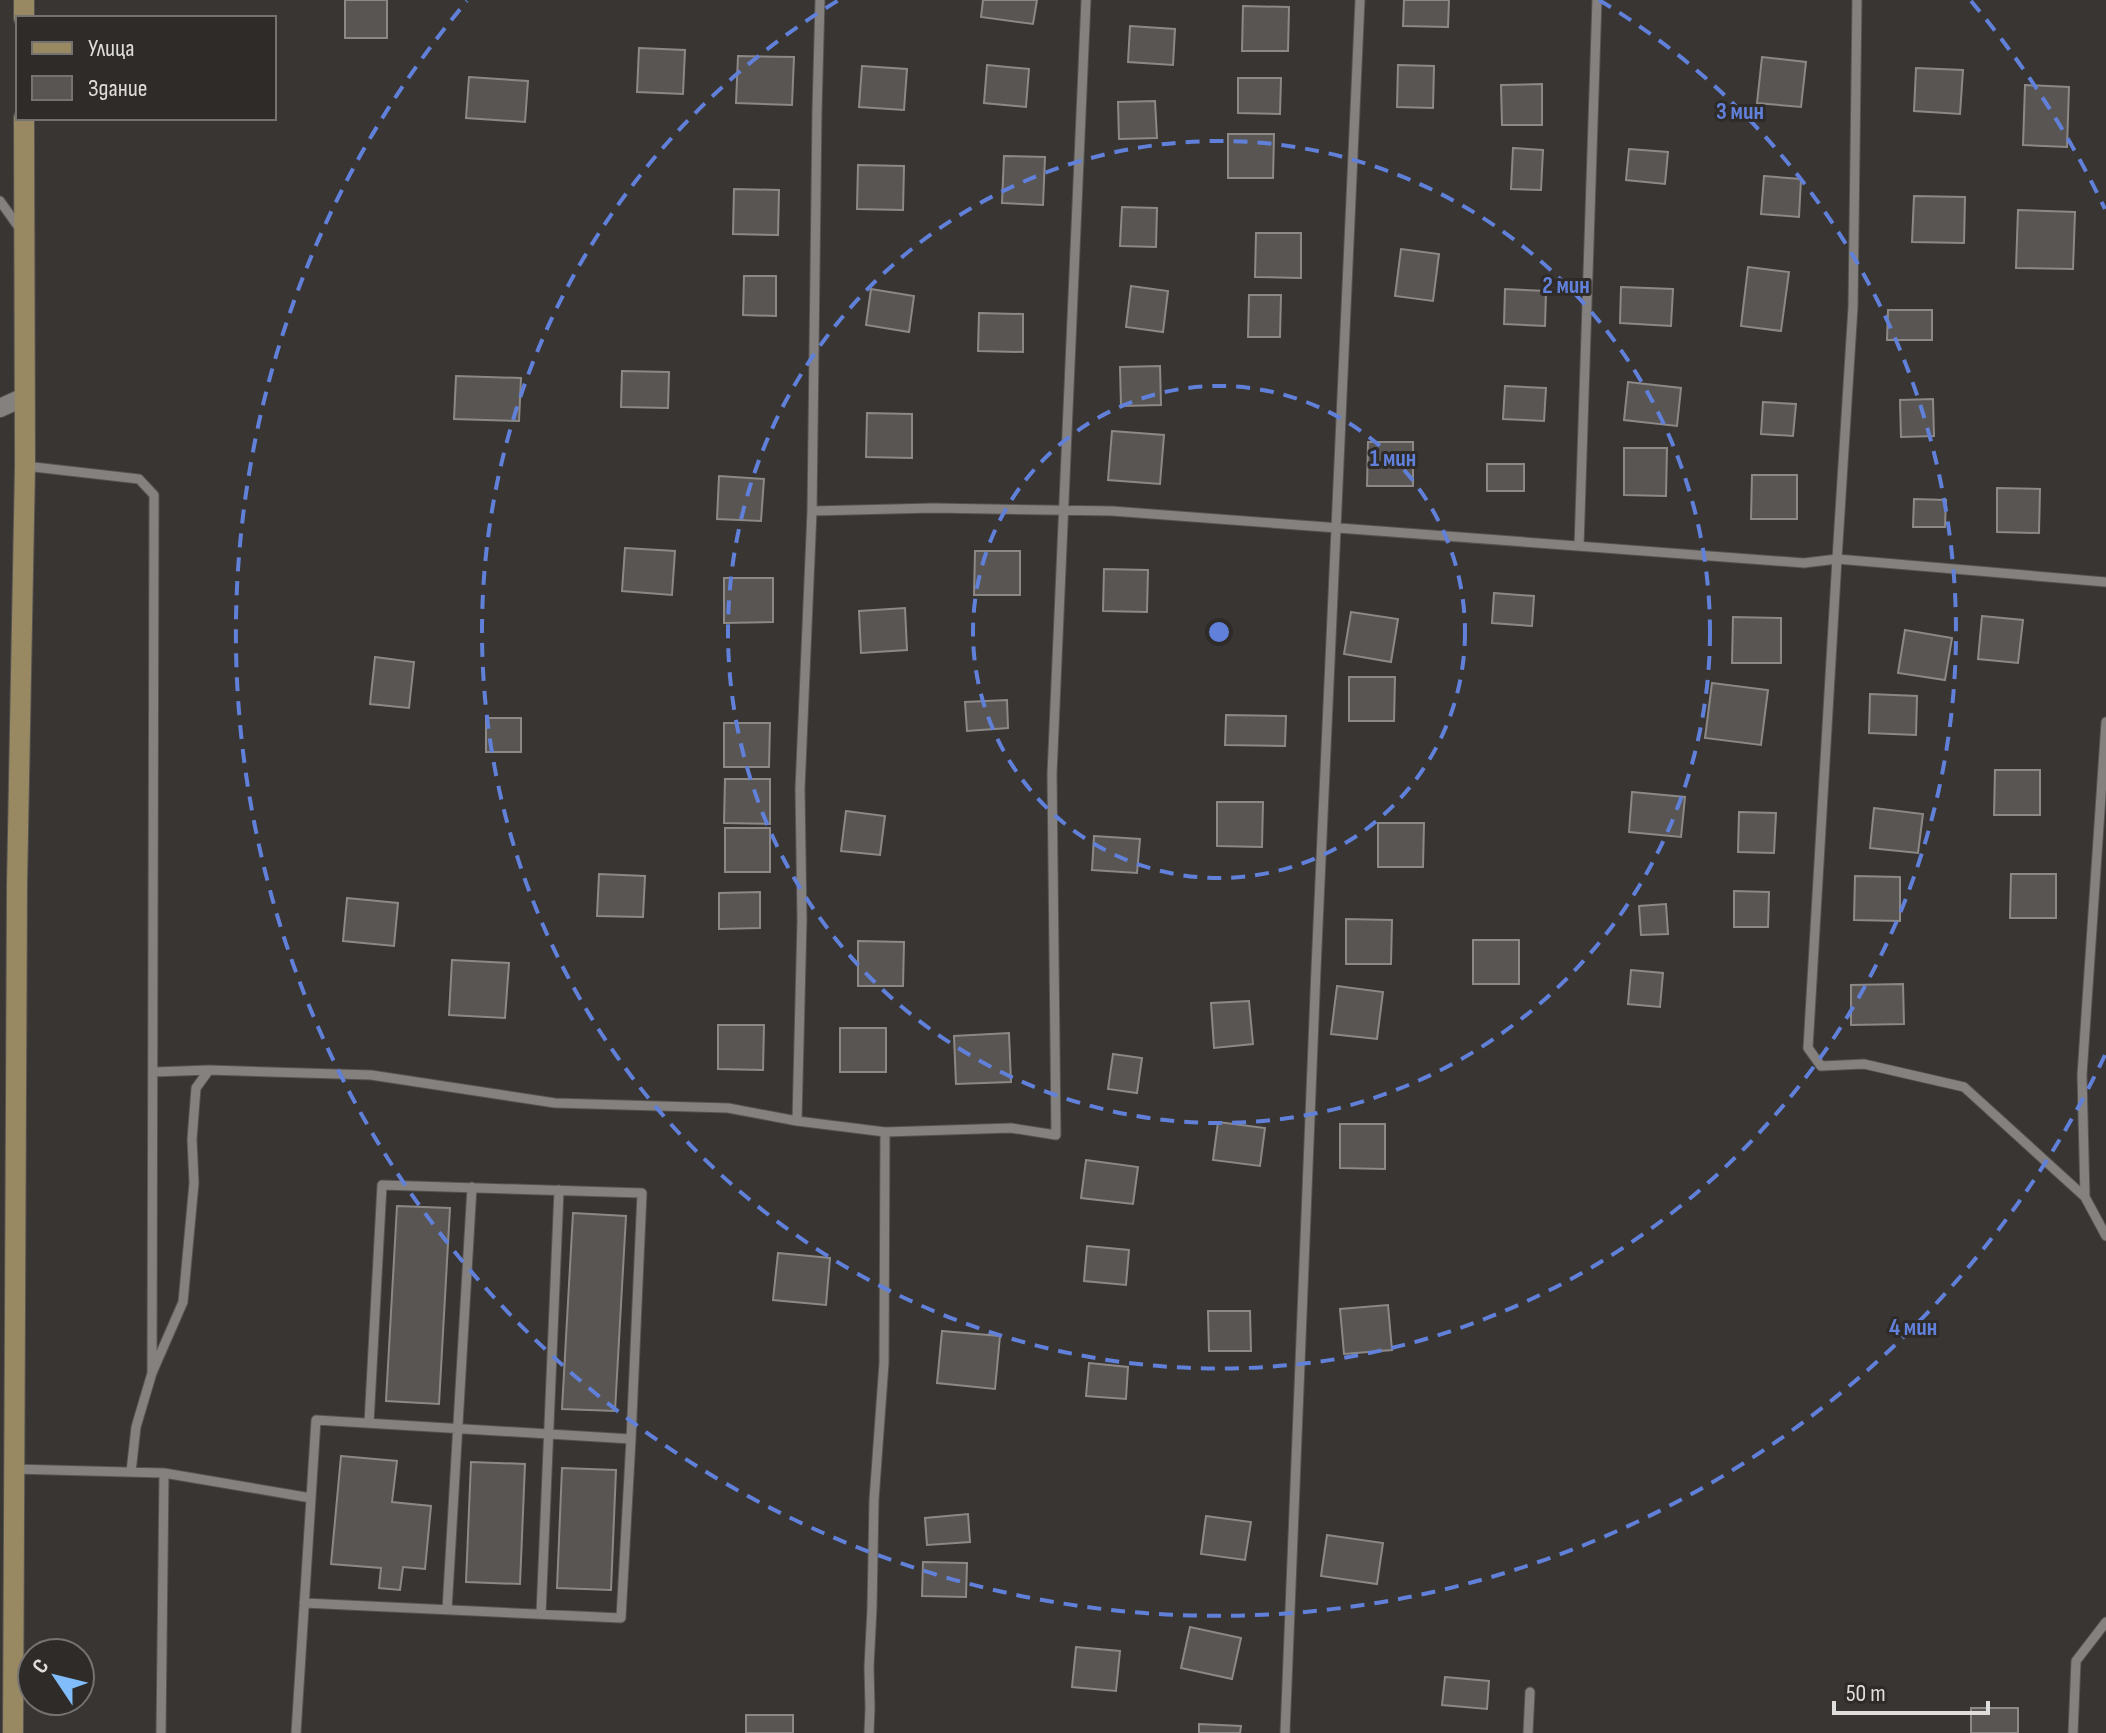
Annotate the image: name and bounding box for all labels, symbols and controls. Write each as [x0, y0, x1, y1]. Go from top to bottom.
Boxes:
legend [16, 16, 276, 120]
text: Улица [88, 34, 134, 63]
text: Здание [88, 74, 147, 103]
text: 3 мин [1716, 97, 1764, 126]
text: 2 мин [1542, 271, 1590, 300]
text: 1 мин [1370, 444, 1416, 473]
centre of rings [1205, 618, 1233, 646]
text: 4 мин [1889, 1313, 1937, 1342]
north arrow [16, 1637, 96, 1717]
text: С [27, 1654, 55, 1679]
scale bar [1834, 1665, 1988, 1715]
text: 50 m [1846, 1679, 1886, 1708]

